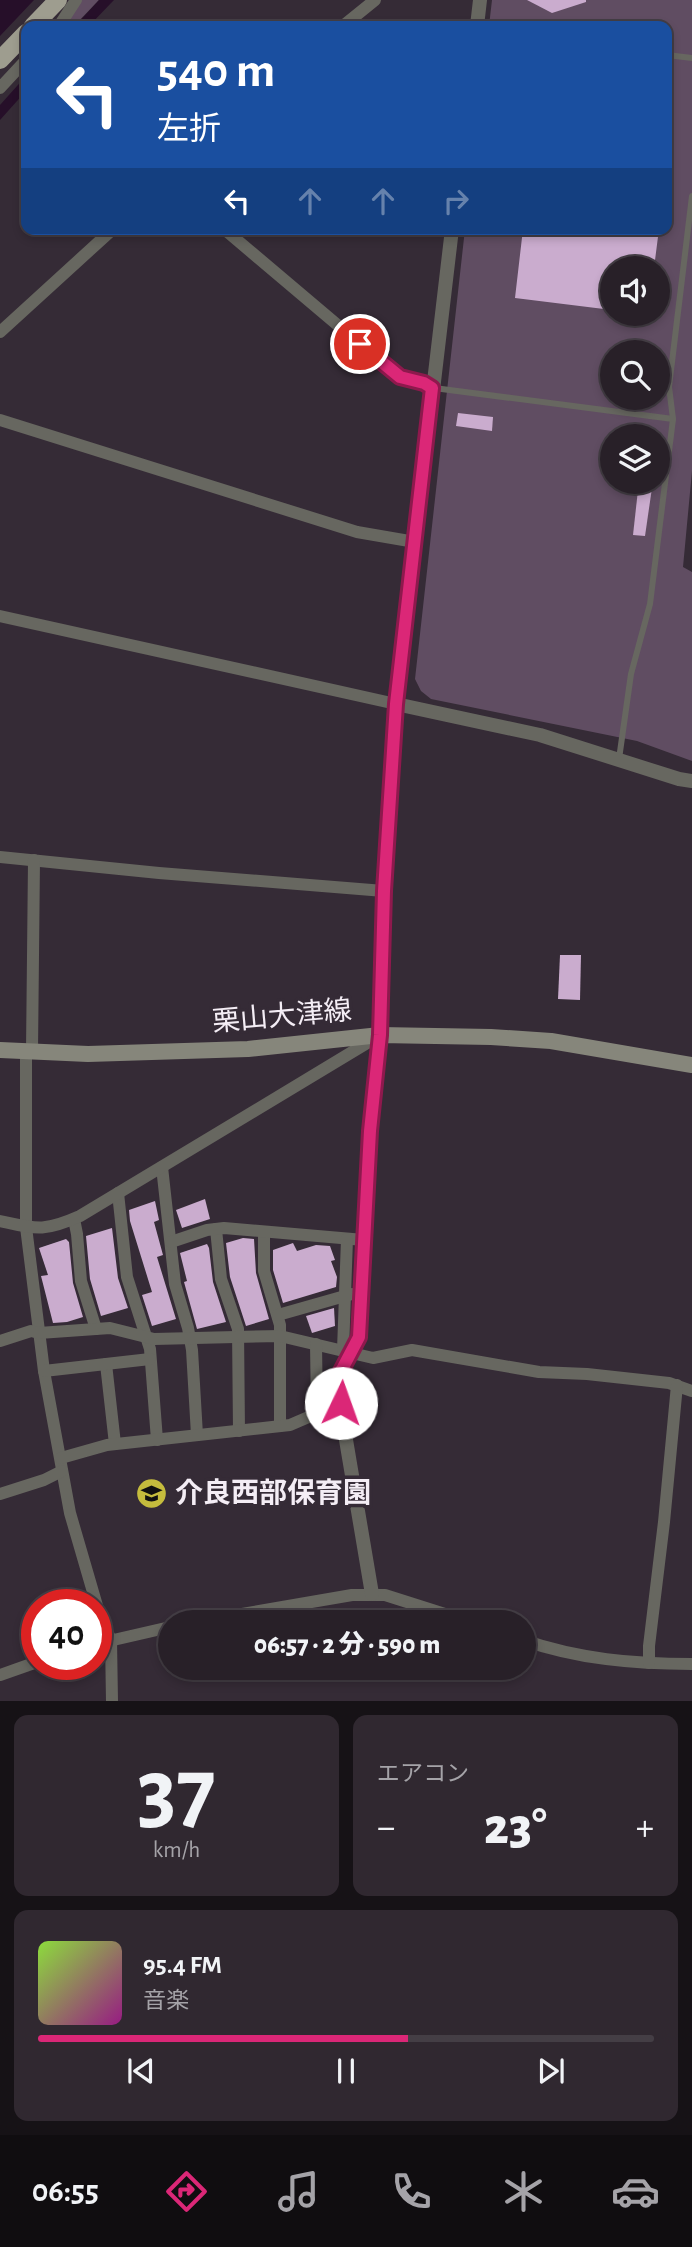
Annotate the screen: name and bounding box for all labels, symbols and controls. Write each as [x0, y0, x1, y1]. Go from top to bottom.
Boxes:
text: 540 m [157, 47, 275, 96]
icon: left [42, 49, 133, 140]
text: 左折 [157, 113, 221, 145]
icon: left [218, 182, 256, 220]
icon: ahead [291, 182, 329, 220]
icon: ahead [364, 182, 402, 220]
icon: right [437, 182, 475, 220]
map controls [600, 256, 670, 494]
button: sound [600, 256, 670, 326]
pin [330, 314, 390, 374]
icon: arrive [341, 325, 379, 363]
button: search [600, 340, 670, 410]
button: layers [600, 424, 670, 494]
street label: 栗山大津線 [211, 995, 353, 1037]
position arrow [304, 1366, 378, 1440]
school or university icon: 介良西部保育園 [135, 1477, 169, 1511]
place label: 介良西部保育園 [175, 1478, 371, 1508]
speed limit sign: 40 [21, 1589, 112, 1680]
text: 06:57 · 2 分 · 590 m [254, 1632, 440, 1658]
text: 37 [137, 1746, 216, 1837]
text: エアコン [377, 1763, 469, 1786]
text: 23° [484, 1801, 547, 1853]
text: − [377, 1809, 395, 1847]
text: + [636, 1809, 654, 1847]
text: km/h [153, 1839, 200, 1862]
text: 95.4 FM [143, 1952, 222, 1978]
text: 音楽 [143, 1990, 189, 2013]
icon: previous [122, 2052, 160, 2090]
icon: pause [327, 2052, 365, 2090]
icon: next [532, 2052, 570, 2090]
icon: directions [162, 2167, 211, 2216]
icon: music [274, 2167, 323, 2216]
icon: phone [387, 2167, 436, 2216]
icon: climate [499, 2167, 548, 2216]
icon: car [611, 2167, 660, 2216]
text: 06:55 [32, 2175, 99, 2207]

